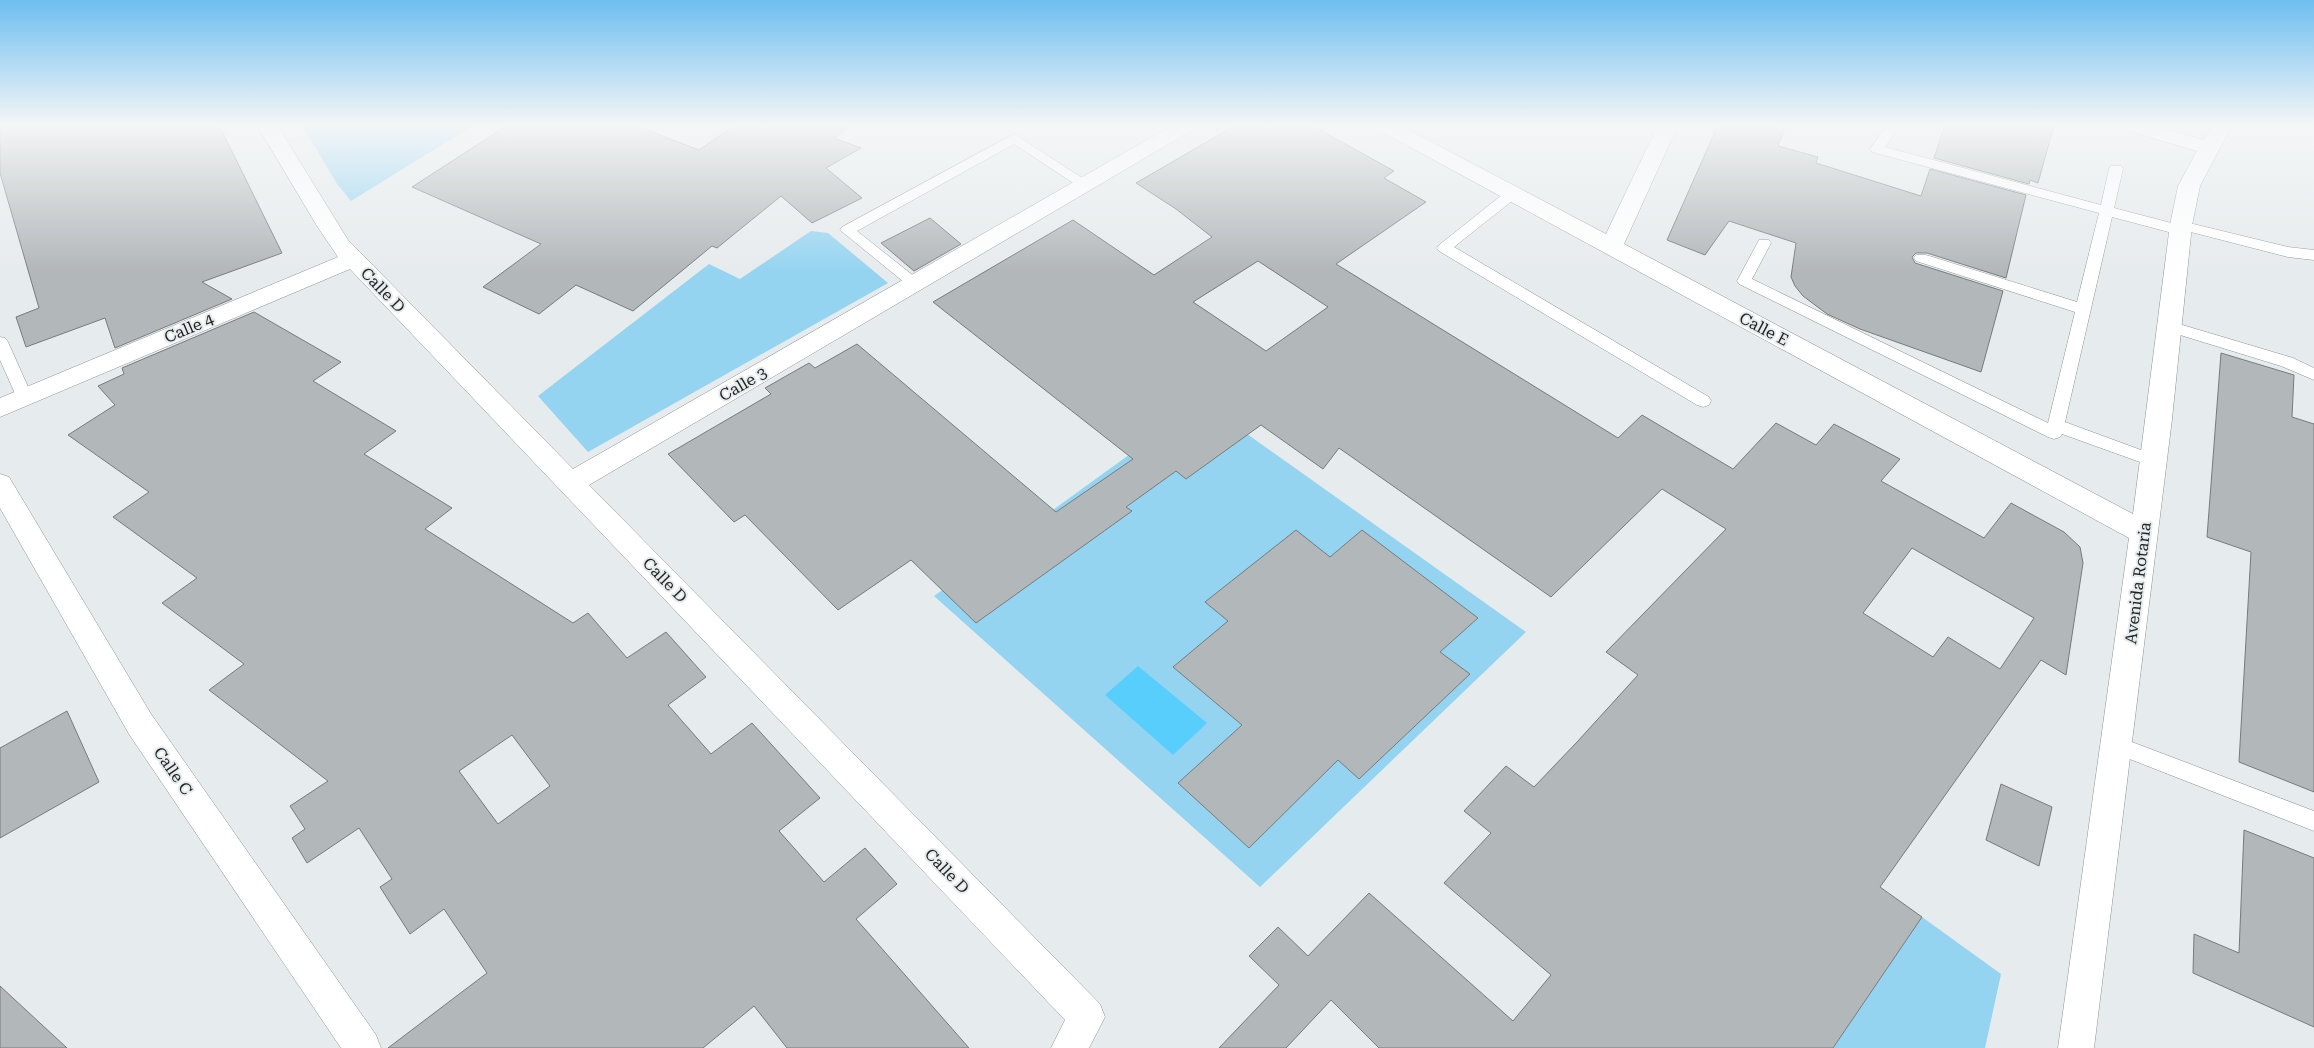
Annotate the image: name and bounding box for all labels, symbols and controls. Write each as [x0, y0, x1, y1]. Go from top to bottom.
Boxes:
street label: Calle D [357, 264, 409, 316]
street label: Calle E [1736, 308, 1792, 350]
street label: Calle 4 [161, 309, 217, 347]
street label: Calle 3 [716, 363, 770, 405]
street label: Avenida Rotaria [2121, 521, 2155, 645]
street label: Calle D [639, 554, 691, 606]
street label: Calle C [150, 743, 196, 799]
street label: Calle D [921, 845, 973, 897]

